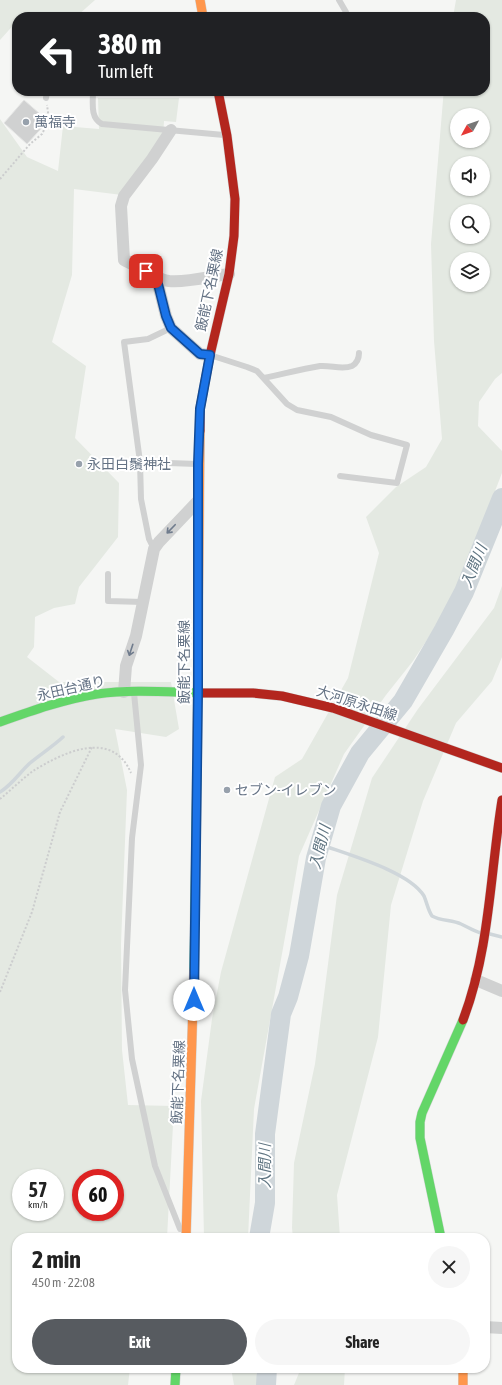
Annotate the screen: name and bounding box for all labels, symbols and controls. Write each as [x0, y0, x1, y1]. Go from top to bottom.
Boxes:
icon: left [32, 28, 84, 80]
text: 380 m [98, 28, 161, 60]
text: Turn left [98, 61, 153, 82]
north arrow [450, 108, 490, 148]
map controls [450, 108, 490, 292]
place label: 萬福寺 [34, 114, 76, 130]
marker: 萬福寺 [21, 117, 31, 127]
button: sound [450, 156, 490, 196]
button: search [450, 204, 490, 244]
street label: 飯能下名栗線 [192, 247, 226, 333]
button: layers [450, 252, 490, 292]
pin [129, 254, 163, 288]
icon: arrive [135, 260, 157, 282]
place label: 永田白鬚神社 [87, 456, 171, 472]
marker: 永田白鬚神社 [74, 459, 84, 469]
one-way arrow [166, 524, 175, 534]
water label: 入間川 [457, 540, 491, 590]
street label: 飯能下名栗線 [176, 620, 192, 704]
one-way arrow [127, 644, 134, 657]
street label: 永田台通り [35, 672, 107, 704]
street label: 大河原永田線 [315, 682, 399, 724]
place label: セブン-イレブン [235, 782, 337, 798]
marker: セブン-イレブン [222, 785, 232, 795]
water label: 入間川 [306, 821, 334, 871]
position arrow [173, 979, 215, 1021]
street label: 飯能下名栗線 [169, 1040, 187, 1124]
water label: 入間川 [256, 1142, 273, 1189]
speed limit sign: 60 [72, 1169, 124, 1221]
text: 57 [29, 1178, 47, 1201]
text: km/h [28, 1199, 48, 1210]
text: 2 min [32, 1246, 81, 1273]
button: close [428, 1246, 470, 1288]
text: 450 m · 22:08 [32, 1275, 95, 1290]
button: Exit [32, 1319, 247, 1365]
button: Share [255, 1319, 470, 1365]

